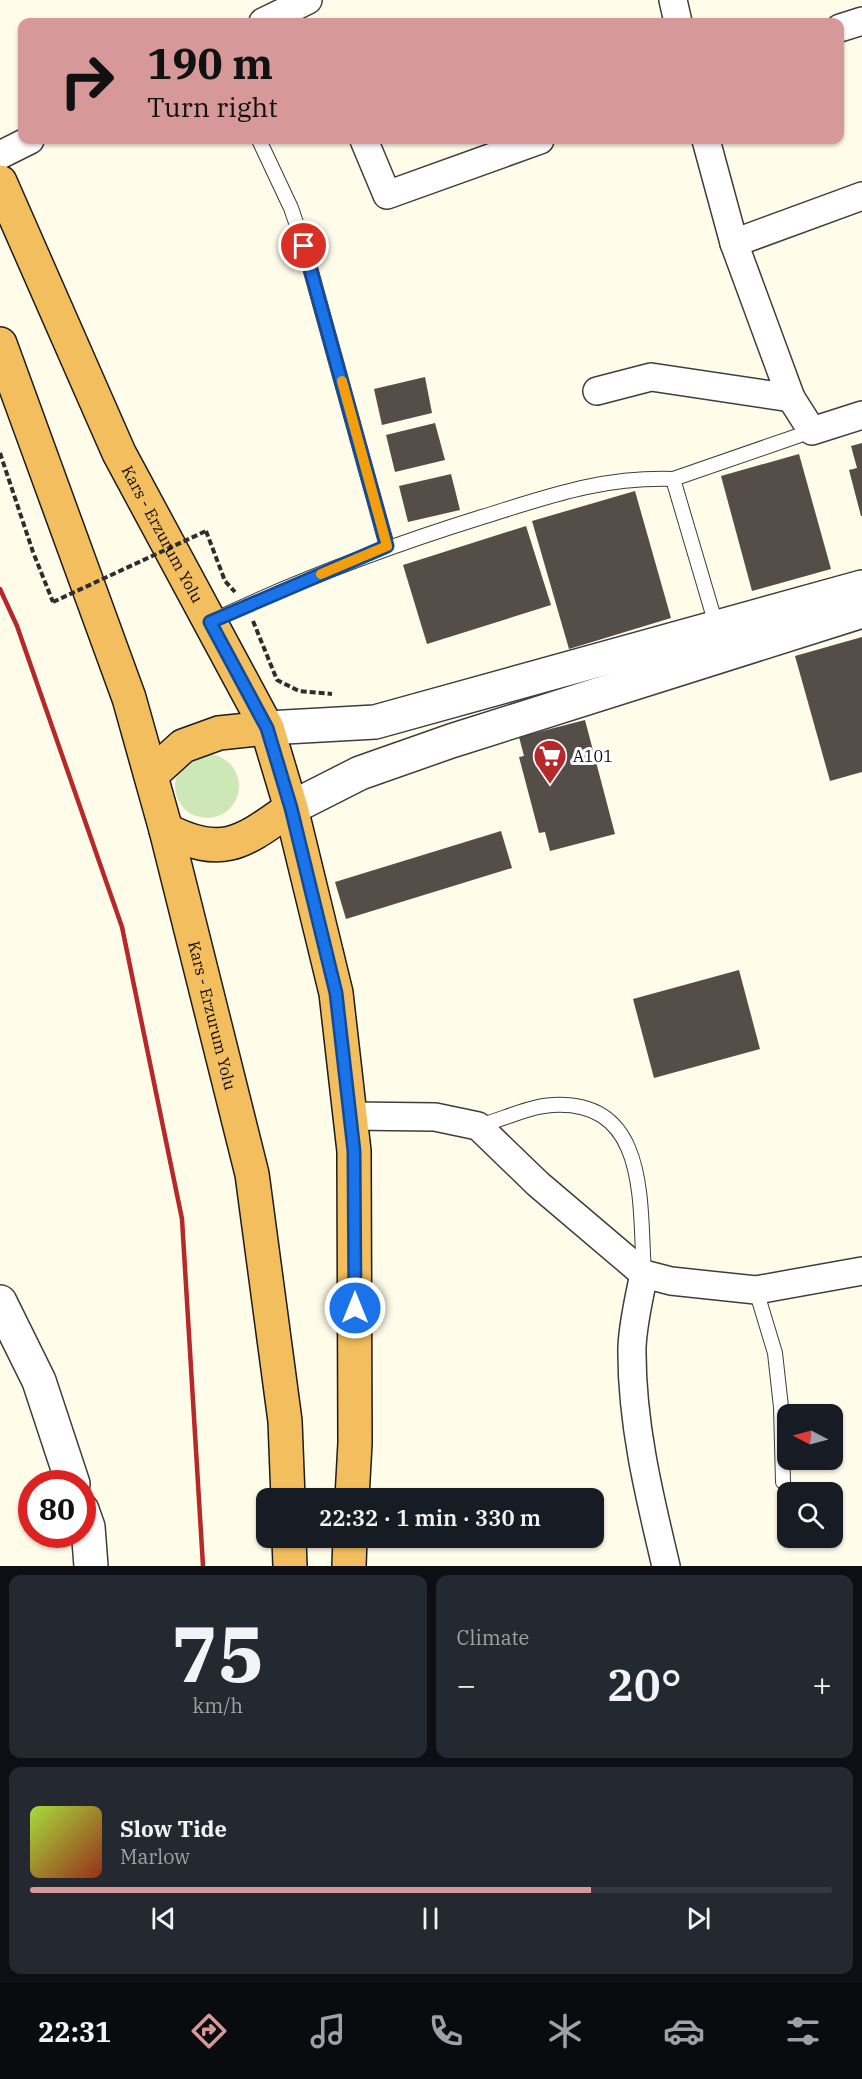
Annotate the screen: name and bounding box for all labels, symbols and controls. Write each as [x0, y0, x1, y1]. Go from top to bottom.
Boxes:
text: 190 m [147, 36, 273, 91]
icon: right [48, 42, 126, 120]
text: Turn right [147, 89, 278, 124]
pin [278, 220, 329, 271]
icon: arrive [287, 229, 320, 262]
street label: Kars - Erzurum Yolu [118, 462, 208, 606]
supermarket icon: A101 [532, 738, 568, 785]
place label: A101 [573, 746, 613, 766]
street label: Kars - Erzurum Yolu [184, 939, 241, 1092]
position arrow [323, 1276, 387, 1340]
north arrow [777, 1404, 843, 1470]
map controls [777, 1404, 843, 1548]
speed limit sign: 80 [18, 1470, 96, 1548]
button: search [777, 1482, 843, 1548]
text: 22:32 · 1 min · 330 m [319, 1503, 541, 1532]
text: 75 [171, 1602, 265, 1703]
text: Climate [457, 1624, 529, 1651]
text: 20° [607, 1655, 682, 1713]
text: − [457, 1663, 476, 1706]
text: + [812, 1663, 832, 1706]
text: km/h [192, 1692, 243, 1719]
text: Slow Tide [120, 1814, 227, 1843]
text: Marlow [120, 1843, 190, 1870]
icon: previous [147, 1902, 180, 1935]
icon: pause [414, 1902, 447, 1935]
icon: next [682, 1902, 715, 1935]
icon: directions [188, 2010, 230, 2052]
icon: music [307, 2010, 349, 2052]
icon: phone [425, 2010, 467, 2052]
icon: climate [544, 2010, 586, 2052]
icon: car [663, 2010, 705, 2052]
icon: filters [782, 2010, 824, 2052]
text: 22:31 [38, 2014, 111, 2049]

